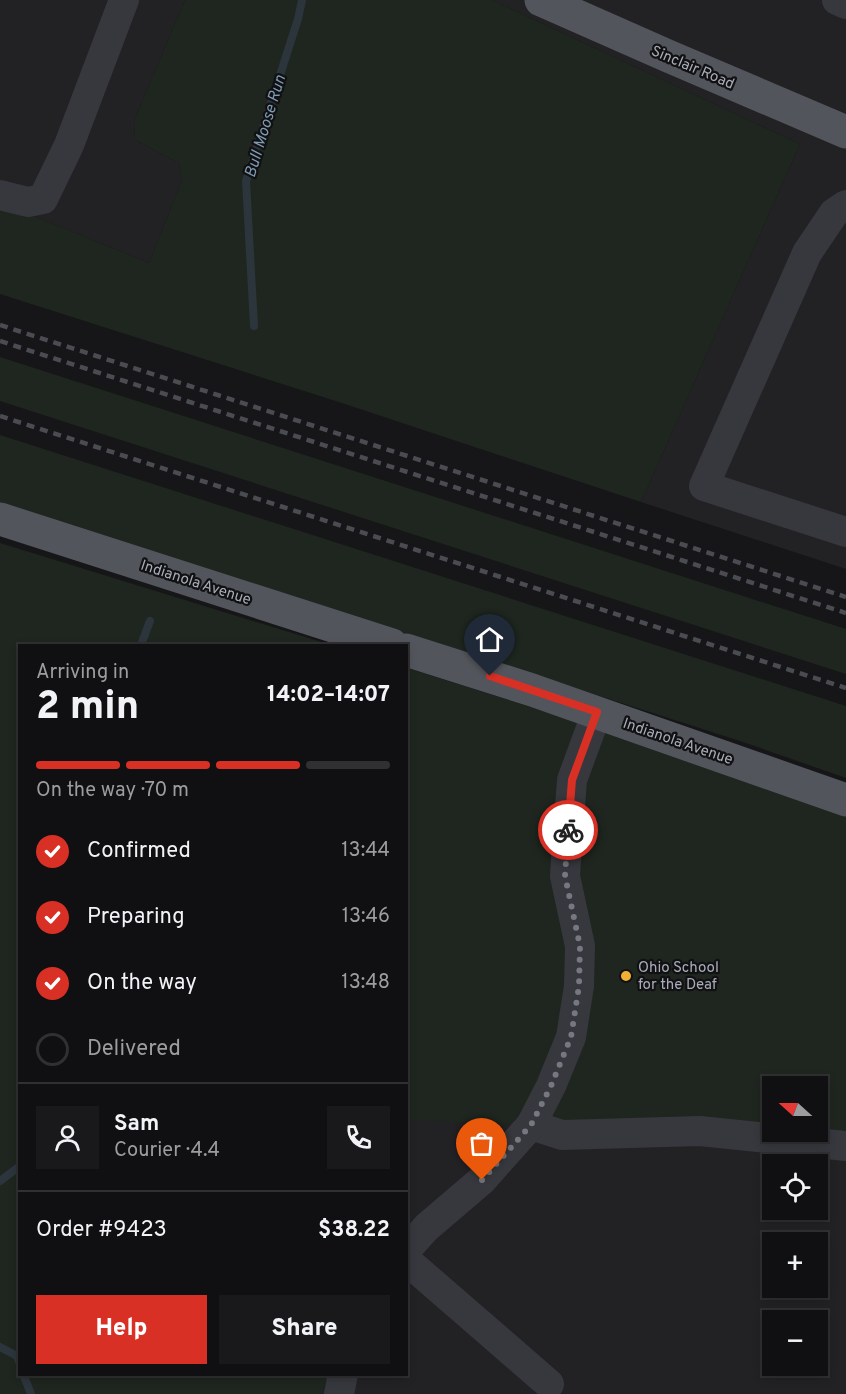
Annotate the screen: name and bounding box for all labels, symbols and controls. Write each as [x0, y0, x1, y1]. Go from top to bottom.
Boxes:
street label: Sinclair Road [648, 42, 737, 94]
water label: Bull Moose Run [241, 73, 291, 180]
street label: Indianola Avenue [138, 557, 253, 610]
pin [464, 614, 515, 676]
icon: home [473, 623, 506, 656]
text: Arriving in [36, 660, 129, 686]
text: 14:02–14:07 [267, 682, 390, 709]
text: 2 min [36, 684, 139, 733]
street label: Indianola Avenue [620, 715, 735, 770]
text: On the way · 70 m [36, 778, 189, 804]
courier [538, 800, 598, 860]
icon: bike [552, 814, 585, 847]
icon: check [36, 835, 69, 868]
text: Confirmed [87, 838, 191, 865]
text: 13:44 [341, 838, 390, 864]
icon: check [36, 901, 69, 934]
text: Preparing [87, 904, 185, 931]
text: 13:46 [342, 904, 390, 930]
place label: Ohio School for the Deaf [638, 959, 719, 995]
icon: check [36, 967, 69, 1000]
marker: Ohio School for the Deaf [619, 969, 633, 983]
text: On the way [87, 970, 197, 997]
text: 13:48 [341, 970, 390, 996]
text: Delivered [87, 1036, 181, 1063]
north arrow [762, 1076, 828, 1142]
map controls [762, 1076, 828, 1376]
button: person [36, 1106, 99, 1169]
button: phone [327, 1106, 390, 1169]
text: Sam [114, 1111, 159, 1138]
pin [456, 1118, 507, 1180]
icon: bag [465, 1127, 498, 1160]
text: Courier · 4.4 [114, 1138, 220, 1164]
button: locate [762, 1154, 828, 1220]
text: Order #9423 [36, 1217, 167, 1244]
text: $38.22 [318, 1217, 390, 1244]
button: + [762, 1232, 828, 1298]
button: Help [36, 1295, 207, 1364]
button: Share [219, 1295, 390, 1364]
button: − [762, 1310, 828, 1376]

